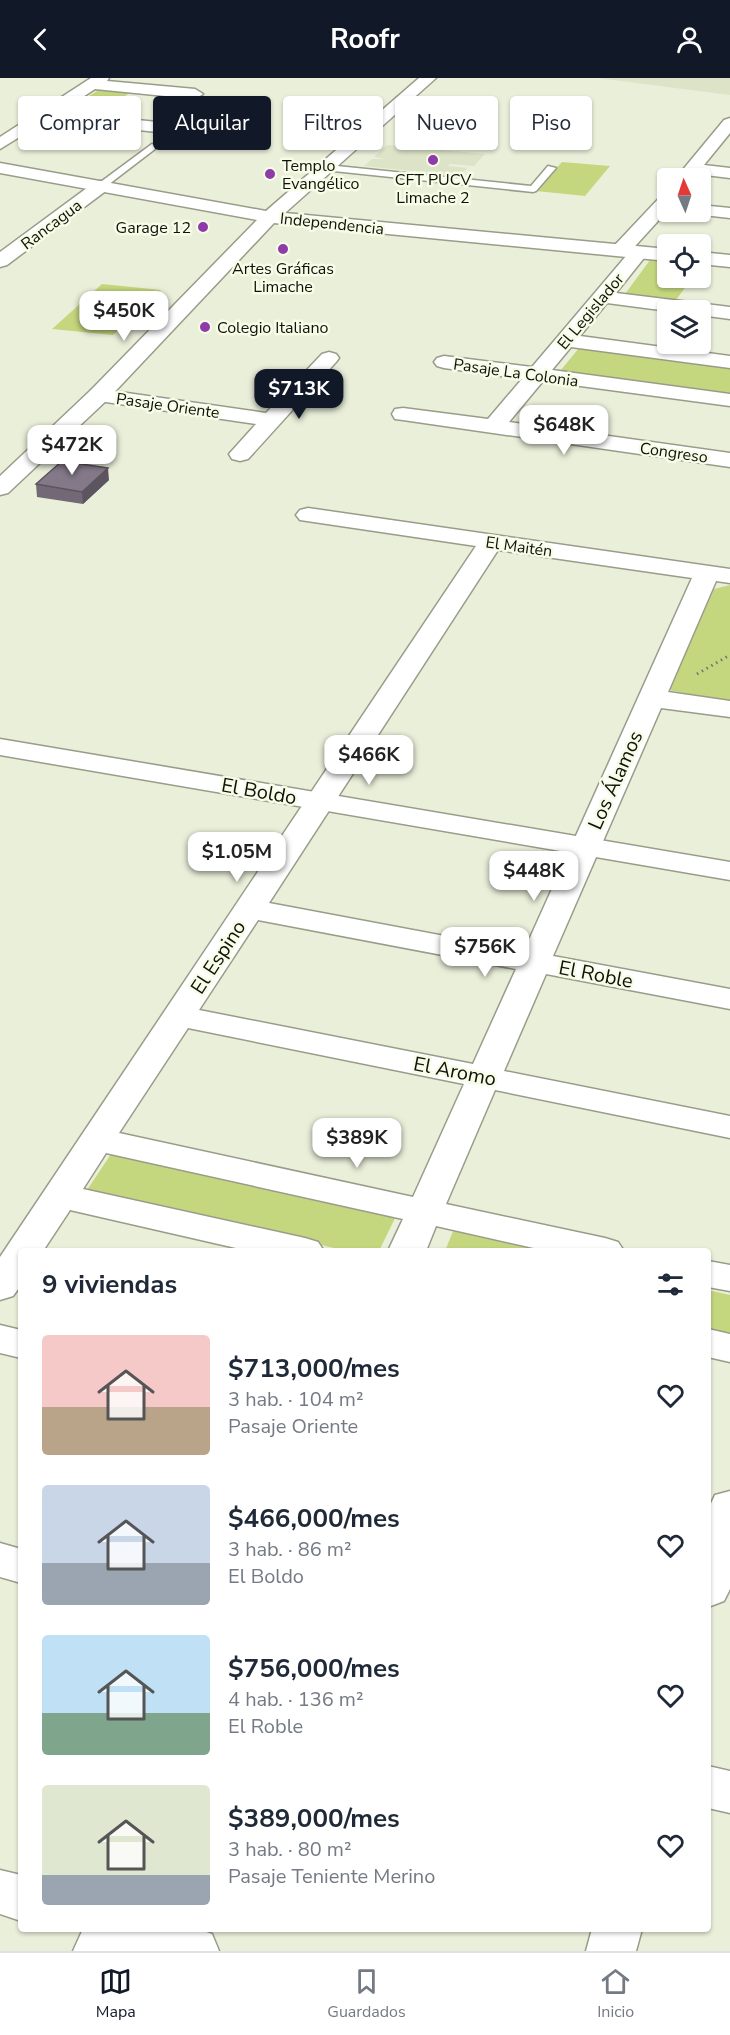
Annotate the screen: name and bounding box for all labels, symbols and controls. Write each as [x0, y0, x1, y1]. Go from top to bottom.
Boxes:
text: Roofr [330, 21, 400, 58]
icon: back [24, 23, 57, 56]
icon: person [673, 23, 706, 56]
chip: Comprar [18, 96, 141, 150]
chip: Alquilar [153, 96, 271, 150]
chip: Filtros [283, 96, 383, 150]
chip: Nuevo [395, 96, 498, 150]
chip: Piso [510, 96, 592, 150]
marker: CFT PUCV Limache 2 [426, 153, 440, 167]
place label: Templo Evangélico [282, 155, 359, 195]
marker: Templo Evangélico [263, 167, 277, 181]
north arrow [657, 168, 711, 222]
map controls [657, 168, 711, 354]
place label: CFT PUCV Limache 2 [395, 169, 472, 209]
street label: Rancagua [17, 195, 87, 255]
street label: Independencia [279, 208, 385, 240]
place label: Garage 12 [116, 217, 191, 239]
marker: Garage 12 [196, 220, 210, 234]
button: locate [657, 234, 711, 288]
marker: Artes Gráficas Limache [276, 242, 290, 256]
place label: Artes Gráficas Limache [232, 258, 334, 298]
street label: El Legislador [552, 269, 629, 354]
pin: $450K [82, 291, 166, 342]
text: $450K [93, 297, 155, 324]
button: layers [657, 300, 711, 354]
place label: Colegio Italiano [217, 317, 329, 339]
marker: Colegio Italiano [198, 320, 212, 334]
street label: Pasaje La Colonia [452, 353, 580, 393]
pin: $713K [257, 369, 341, 420]
text: $713K [268, 375, 330, 402]
street label: Pasaje Oriente [115, 388, 221, 424]
pin: $648K [522, 405, 606, 456]
text: $648K [533, 411, 595, 438]
pin: $472K [30, 425, 114, 476]
text: $472K [41, 431, 103, 458]
street label: Congreso [639, 437, 709, 469]
street label: El Maitén [484, 531, 554, 563]
street label: Los Álamos [582, 726, 649, 834]
pin: $466K [327, 735, 411, 786]
text: $466K [338, 741, 400, 768]
street label: El Boldo [219, 772, 299, 811]
pin: $1.05M [188, 832, 286, 883]
text: $1.05M [202, 838, 272, 865]
pin: $448K [492, 851, 576, 902]
text: $448K [503, 857, 565, 884]
street label: El Espino [185, 915, 252, 999]
pin: $756K [443, 927, 527, 978]
text: $756K [454, 933, 516, 960]
street label: El Roble [556, 954, 635, 995]
street label: El Aromo [411, 1050, 499, 1093]
pin: $389K [315, 1118, 399, 1169]
text: $389K [326, 1124, 388, 1151]
text: 9 viviendas [42, 1267, 177, 1302]
icon: filters [654, 1268, 687, 1301]
text: $713,000/mes [228, 1351, 400, 1386]
icon: home [90, 1359, 162, 1431]
icon: heart [654, 1379, 687, 1412]
text: 3 hab. · 104 m² [228, 1386, 364, 1413]
text: Pasaje Oriente [228, 1413, 358, 1440]
text: $466,000/mes [228, 1501, 400, 1536]
icon: home [90, 1509, 162, 1581]
icon: heart [654, 1529, 687, 1562]
text: 3 hab. · 86 m² [228, 1536, 352, 1563]
text: El Boldo [228, 1563, 304, 1590]
text: $756,000/mes [228, 1651, 400, 1686]
icon: home [90, 1659, 162, 1731]
icon: heart [654, 1679, 687, 1712]
text: 4 hab. · 136 m² [228, 1686, 364, 1713]
text: El Roble [228, 1713, 303, 1740]
text: $389,000/mes [228, 1801, 400, 1836]
icon: home [90, 1809, 162, 1881]
icon: heart [654, 1829, 687, 1862]
text: 3 hab. · 80 m² [228, 1836, 352, 1863]
text: Pasaje Teniente Merino [228, 1863, 435, 1890]
tab: Mapa [96, 1965, 136, 2023]
tab: Guardados [327, 1965, 406, 2023]
tab: Inicio [597, 1965, 634, 2023]

